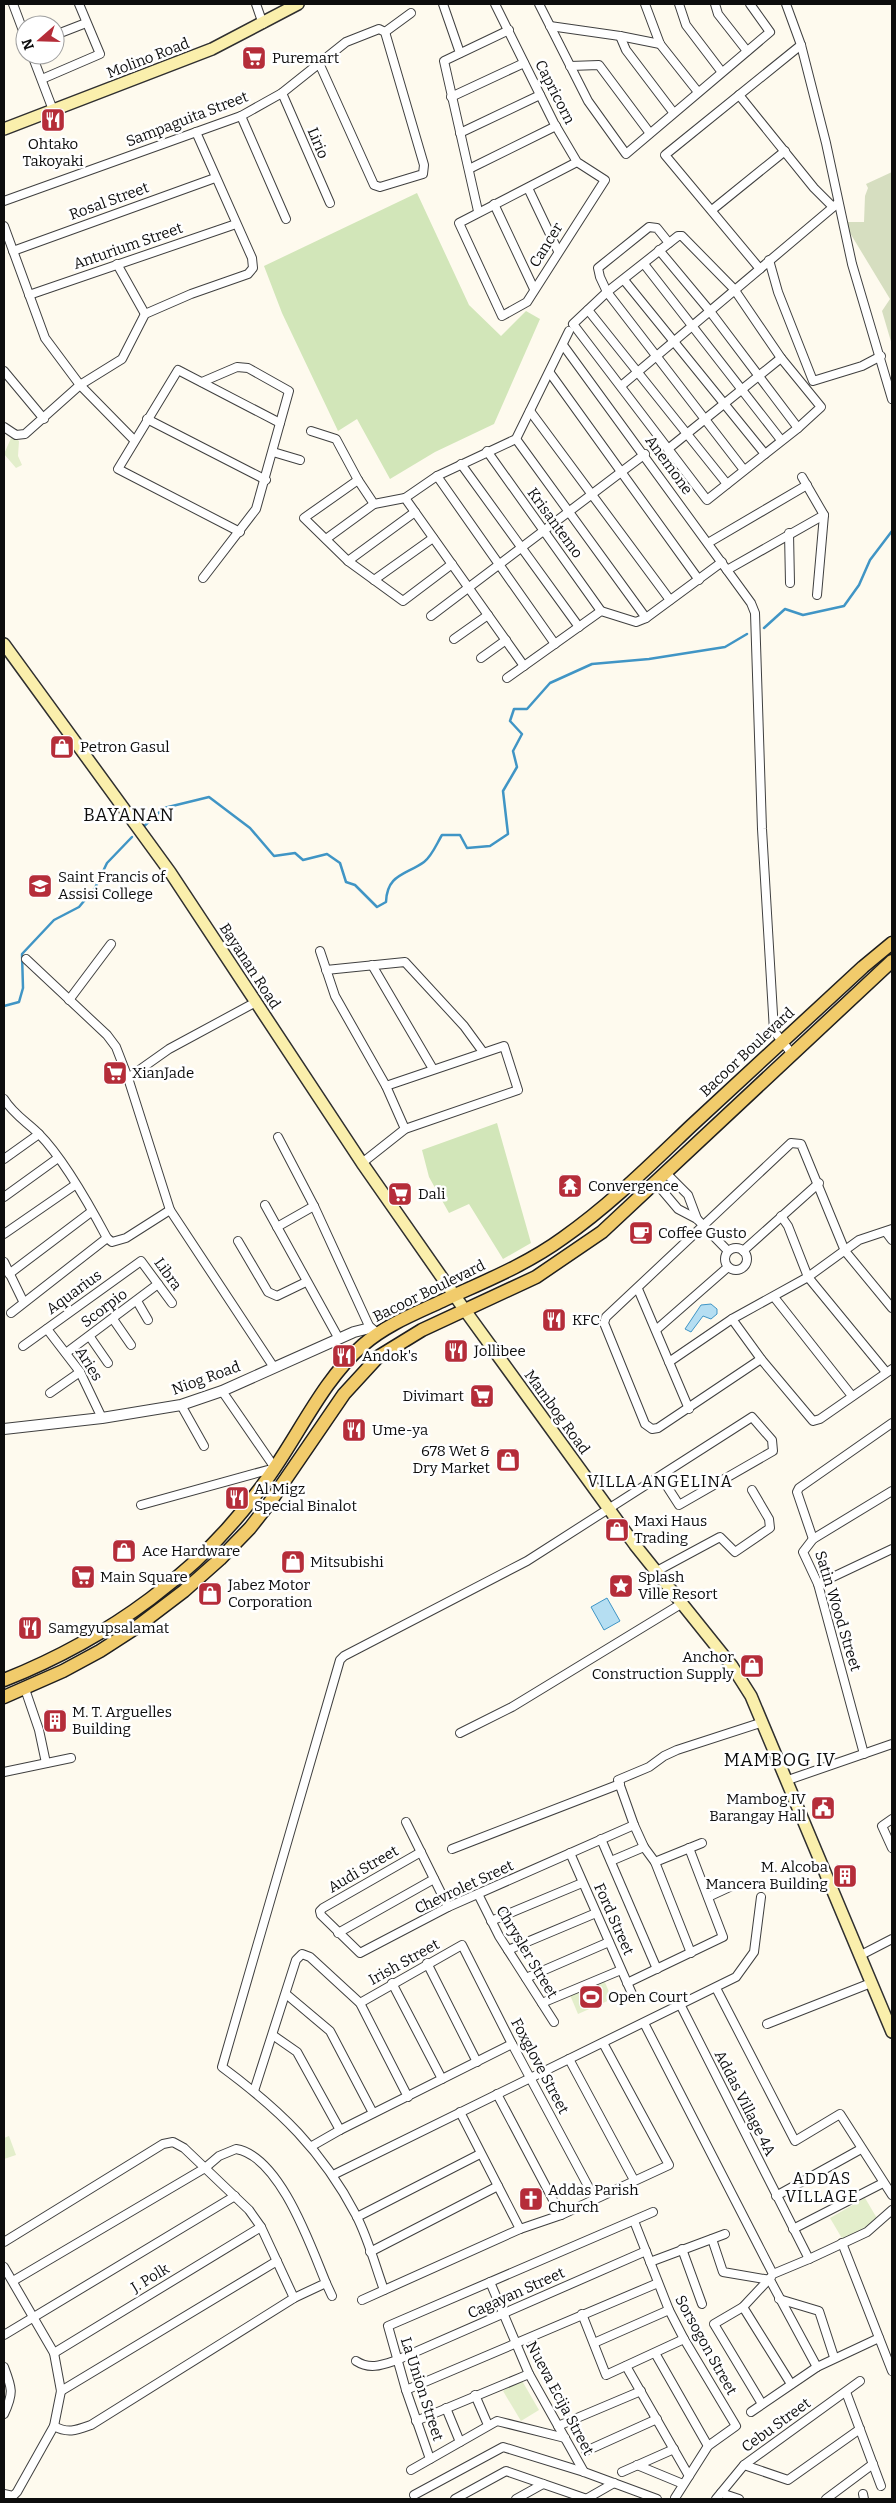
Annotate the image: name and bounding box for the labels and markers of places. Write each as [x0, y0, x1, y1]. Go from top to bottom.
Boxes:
supermarket icon: Puremart [241, 45, 267, 71]
place label: Puremart [272, 49, 340, 67]
restaurant icon: Ohtako Takoyaki [40, 107, 66, 133]
place label: Ohtako Takoyaki [22, 135, 84, 170]
shop icon: Petron Gasul [49, 734, 75, 760]
place label: Petron Gasul [80, 738, 170, 756]
place label: Saint Francis of Assisi College [58, 868, 167, 903]
school or university icon: Saint Francis of Assisi College [27, 873, 53, 899]
supermarket icon: XianJade [102, 1060, 128, 1086]
place label: XianJade [132, 1064, 194, 1082]
temple icon: Convergence [557, 1173, 583, 1199]
place label: Convergence [588, 1177, 679, 1195]
supermarket icon: Dali [387, 1181, 413, 1207]
place label: Dali [418, 1185, 446, 1203]
cafe icon: Coffee Gusto [628, 1220, 654, 1246]
place label: Coffee Gusto [658, 1224, 747, 1242]
restaurant icon: KFC [541, 1307, 567, 1333]
place label: KFC [572, 1311, 600, 1329]
restaurant icon: Jollibee [443, 1338, 469, 1364]
place label: Jollibee [473, 1342, 526, 1360]
restaurant icon: Andok's [331, 1343, 357, 1369]
place label: Andok's [362, 1347, 418, 1365]
supermarket icon: Divimart [469, 1383, 495, 1409]
place label: Divimart [402, 1387, 465, 1405]
restaurant icon: Ume-ya [341, 1417, 367, 1443]
place label: Ume-ya [372, 1421, 428, 1439]
place label: 678 Wet & Dry Market [412, 1442, 491, 1477]
shop icon: 678 Wet & Dry Market [495, 1447, 521, 1473]
place label: Al Migz Special Binalot [254, 1480, 357, 1515]
restaurant icon: Al Migz Special Binalot [224, 1485, 250, 1511]
place label: Maxi Haus Trading [634, 1512, 707, 1547]
shop icon: Maxi Haus Trading [604, 1517, 630, 1543]
shop icon: Ace Hardware [111, 1538, 137, 1564]
place label: Ace Hardware [142, 1542, 240, 1560]
shop icon: Mitsubishi [280, 1549, 306, 1575]
place label: Mitsubishi [310, 1553, 384, 1571]
supermarket icon: Main Square [70, 1564, 96, 1590]
place label: Main Square [100, 1568, 188, 1586]
place label: Splash Ville Resort [638, 1568, 718, 1603]
place icon: Splash Ville Resort [608, 1573, 634, 1599]
place label: Jabez Motor Corporation [227, 1576, 313, 1611]
shop icon: Jabez Motor Corporation [197, 1581, 223, 1607]
restaurant icon: Samgyupsalamat [17, 1615, 43, 1641]
place label: Samgyupsalamat [48, 1619, 170, 1637]
place label: Anchor Construction Supply [592, 1648, 734, 1683]
shop icon: Anchor Construction Supply [739, 1653, 765, 1679]
place label: M. T. Arguelles Building [72, 1703, 172, 1738]
building icon: M. T. Arguelles Building [42, 1708, 68, 1734]
place label: Mambog IV Barangay Hall [709, 1790, 807, 1825]
public building icon: Mambog IV Barangay Hall [810, 1795, 836, 1821]
place label: M. Alcoba Mancera Building [705, 1858, 828, 1893]
building icon: M. Alcoba Mancera Building [832, 1863, 858, 1889]
sports icon: Open Court [578, 1984, 604, 2010]
place label: Open Court [608, 1988, 688, 2006]
place label: Addas Parish Church [548, 2181, 639, 2216]
church icon: Addas Parish Church [518, 2186, 544, 2212]

